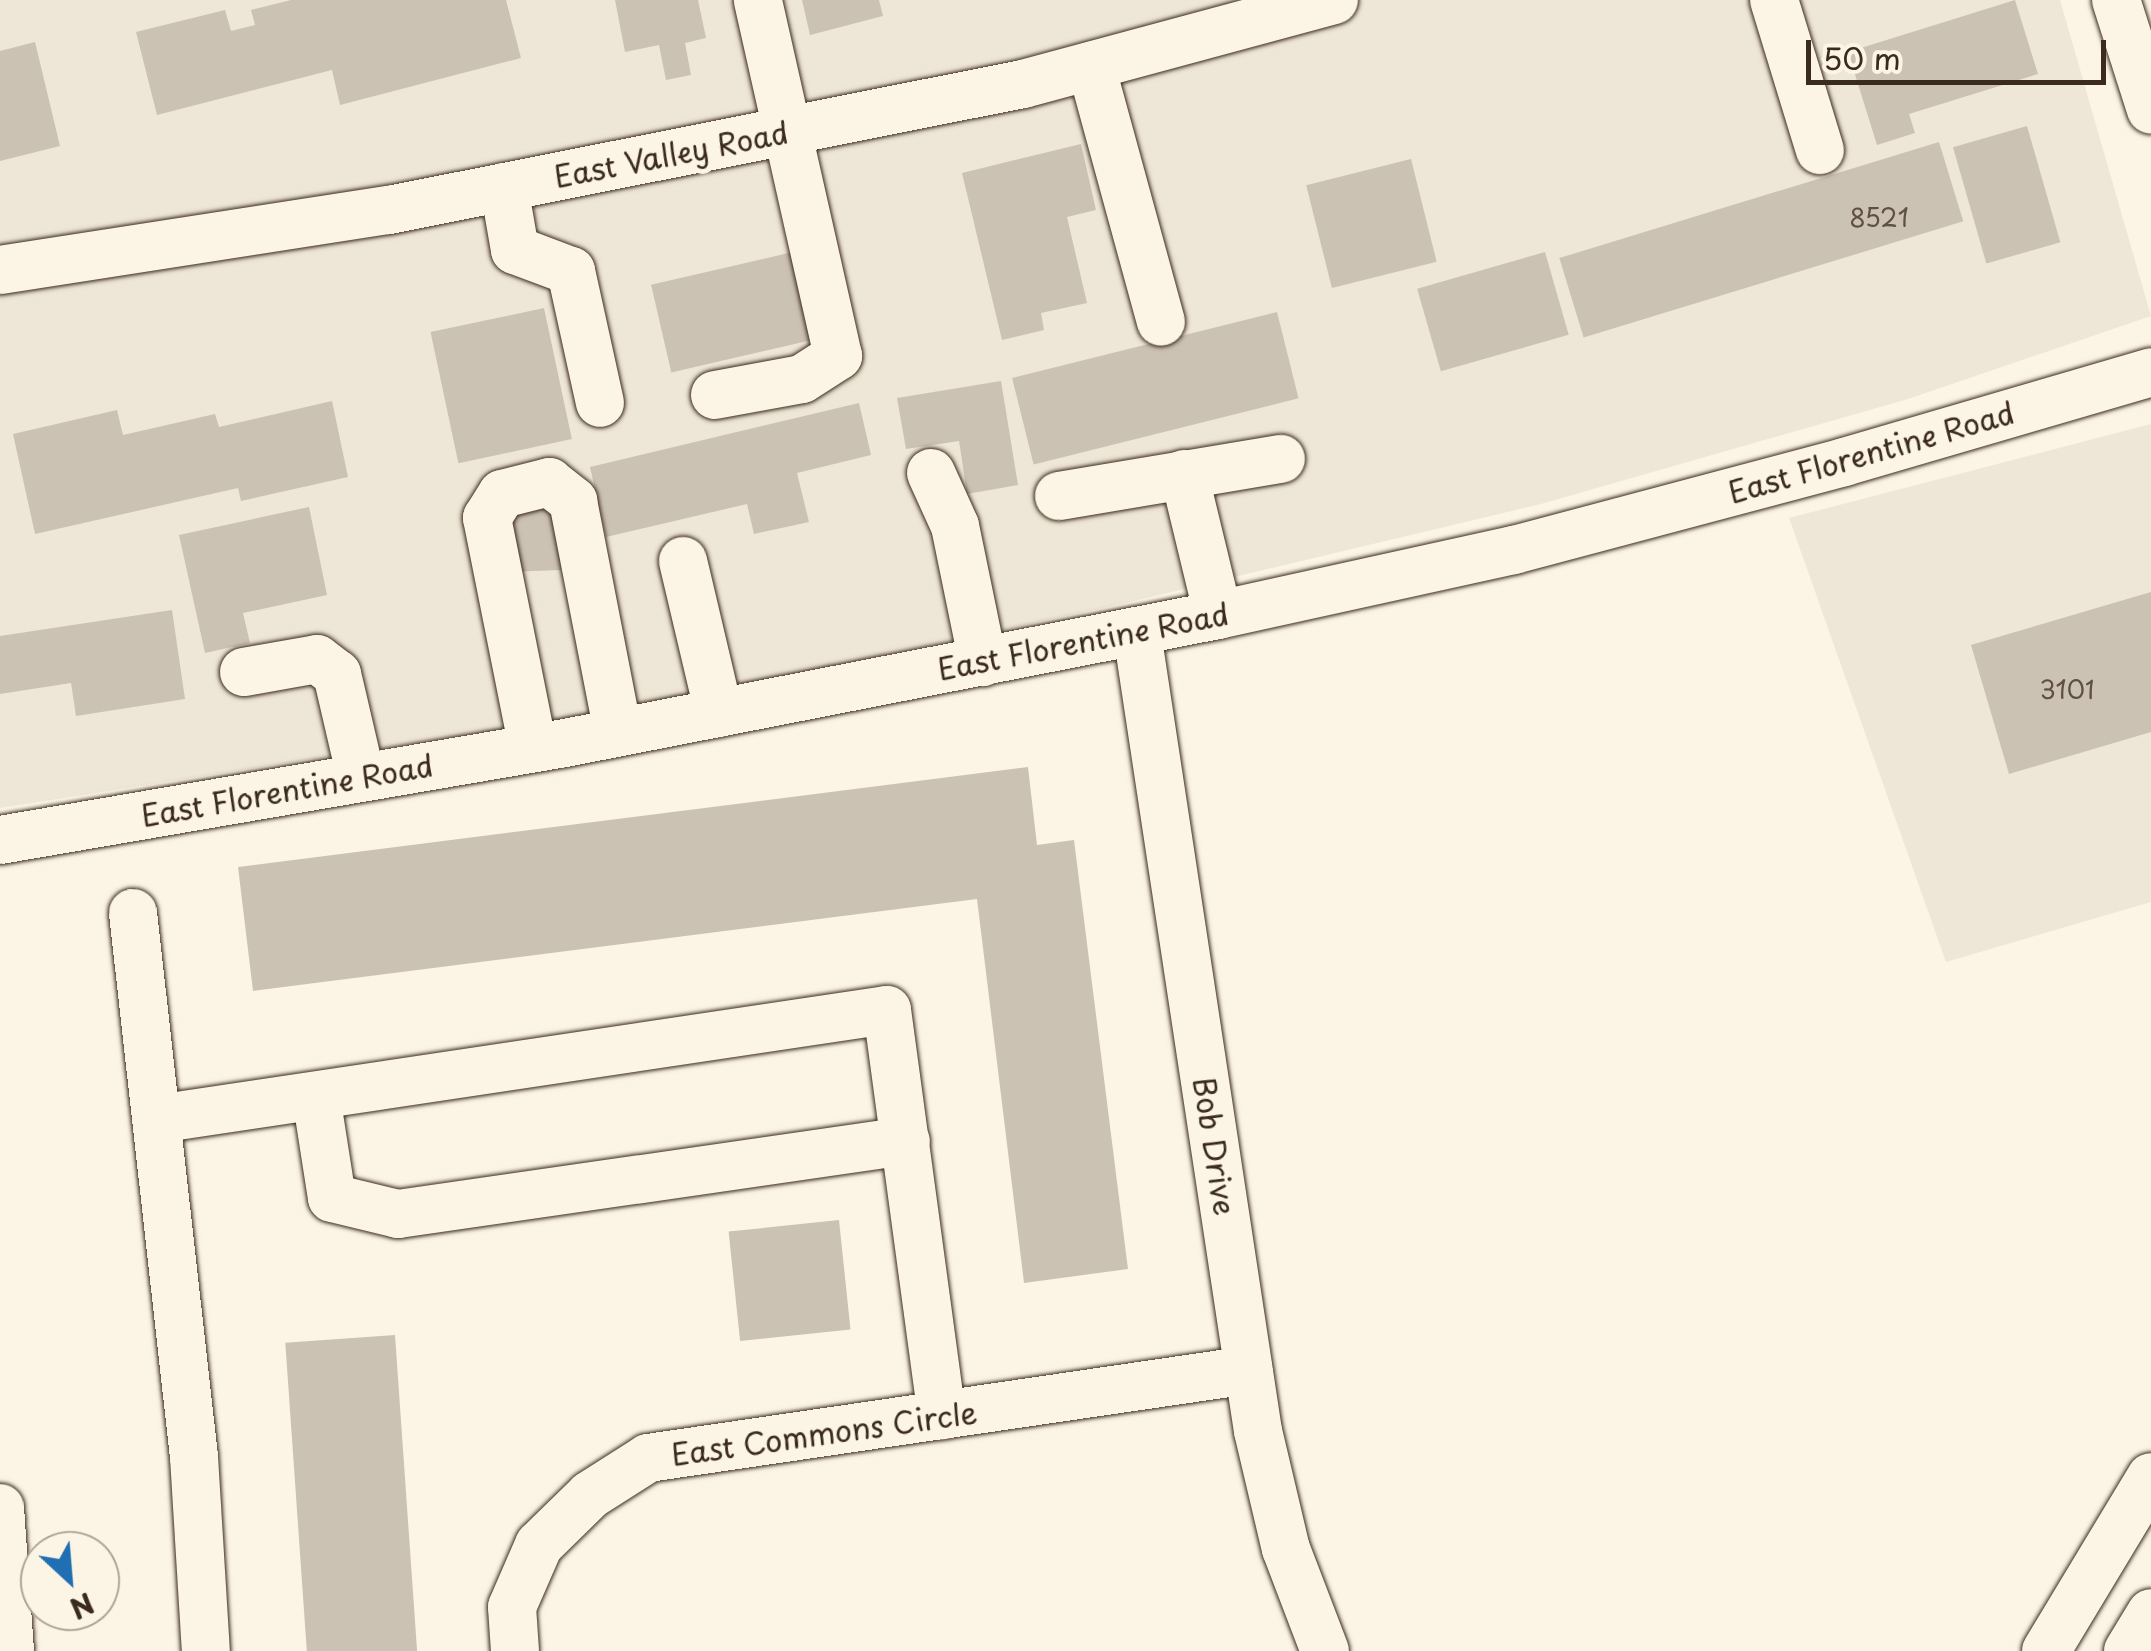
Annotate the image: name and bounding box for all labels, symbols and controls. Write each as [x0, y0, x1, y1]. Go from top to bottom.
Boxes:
scale bar [1811, 20, 2111, 82]
text: 50 m [1823, 35, 1901, 80]
street label: East Valley Road [550, 113, 792, 195]
house number: 8521 [1849, 202, 1909, 232]
street label: East Florentine Road [1723, 394, 2019, 510]
street label: East Florentine Road [934, 595, 1232, 687]
house number: 3101 [2039, 674, 2095, 704]
street label: East Florentine Road [137, 746, 437, 834]
street label: Bob Drive [1186, 1074, 1244, 1218]
street label: East Commons Circle [669, 1394, 979, 1472]
north arrow [20, 1531, 120, 1631]
text: N [63, 1582, 102, 1631]

